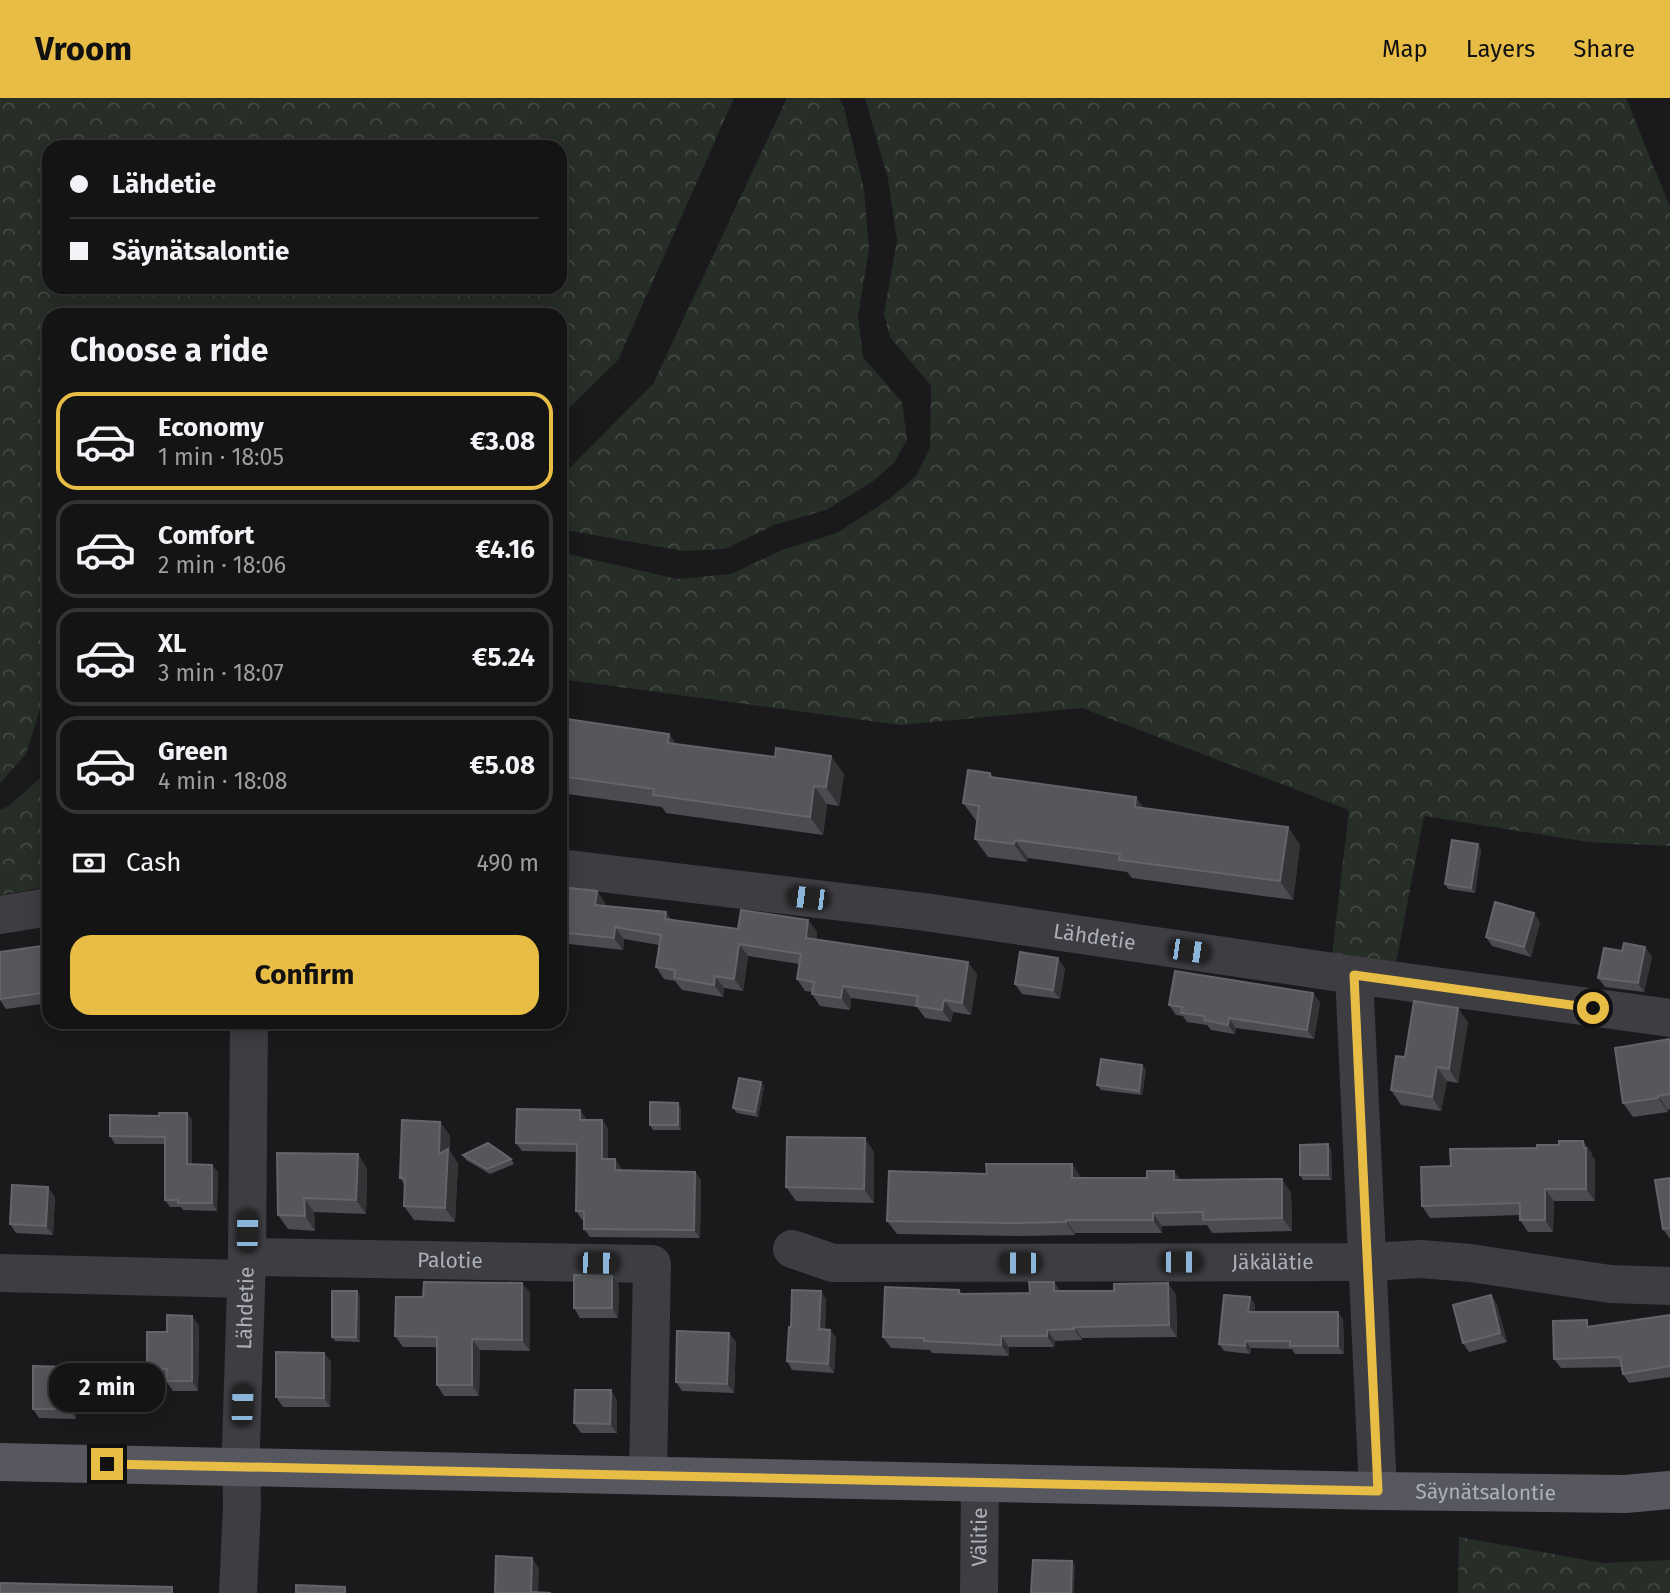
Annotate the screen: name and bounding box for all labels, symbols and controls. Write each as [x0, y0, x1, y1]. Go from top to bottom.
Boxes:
text: Vroom [35, 29, 132, 69]
text: Map [1382, 35, 1428, 63]
text: Layers [1466, 35, 1535, 63]
text: Share [1573, 35, 1635, 63]
text: Lähdetie [112, 169, 216, 200]
text: Säynätsalontie [112, 236, 289, 267]
text: Choose a ride [70, 331, 268, 369]
icon: car [74, 410, 137, 473]
text: Economy [158, 412, 264, 443]
text: €3.08 [470, 426, 535, 457]
text: 1 min · 18:05 [158, 443, 284, 471]
icon: car [74, 518, 137, 581]
text: Comfort [158, 520, 254, 551]
text: €4.16 [475, 534, 535, 565]
text: 2 min · 18:06 [158, 551, 286, 579]
icon: car [74, 626, 137, 689]
text: XL [158, 628, 186, 659]
text: €5.24 [472, 642, 535, 673]
text: 3 min · 18:07 [158, 659, 284, 687]
icon: car [74, 734, 137, 797]
text: Green [158, 736, 228, 767]
text: €5.08 [470, 750, 535, 781]
text: 4 min · 18:08 [158, 767, 287, 795]
icon: cash [70, 844, 108, 882]
text: Cash [126, 847, 182, 878]
text: 490 m [477, 849, 539, 877]
car [786, 885, 831, 911]
street label: Lähdetie [1052, 918, 1137, 956]
button: Confirm [70, 935, 539, 1015]
car [1167, 938, 1212, 964]
route start [1577, 992, 1609, 1024]
car [237, 1210, 258, 1252]
street label: Palotie [417, 1247, 483, 1274]
street label: Jäkälätie [1232, 1249, 1314, 1275]
car [577, 1252, 620, 1274]
car [1161, 1252, 1203, 1273]
car [1000, 1253, 1042, 1274]
street label: Lähdetie [231, 1266, 260, 1350]
callout: 2 min [49, 1362, 165, 1412]
text: 2 min [79, 1373, 135, 1401]
car [231, 1384, 254, 1426]
route end [91, 1448, 123, 1480]
street label: Säynätsalontie [1415, 1478, 1556, 1506]
street label: Välitie [966, 1507, 993, 1567]

